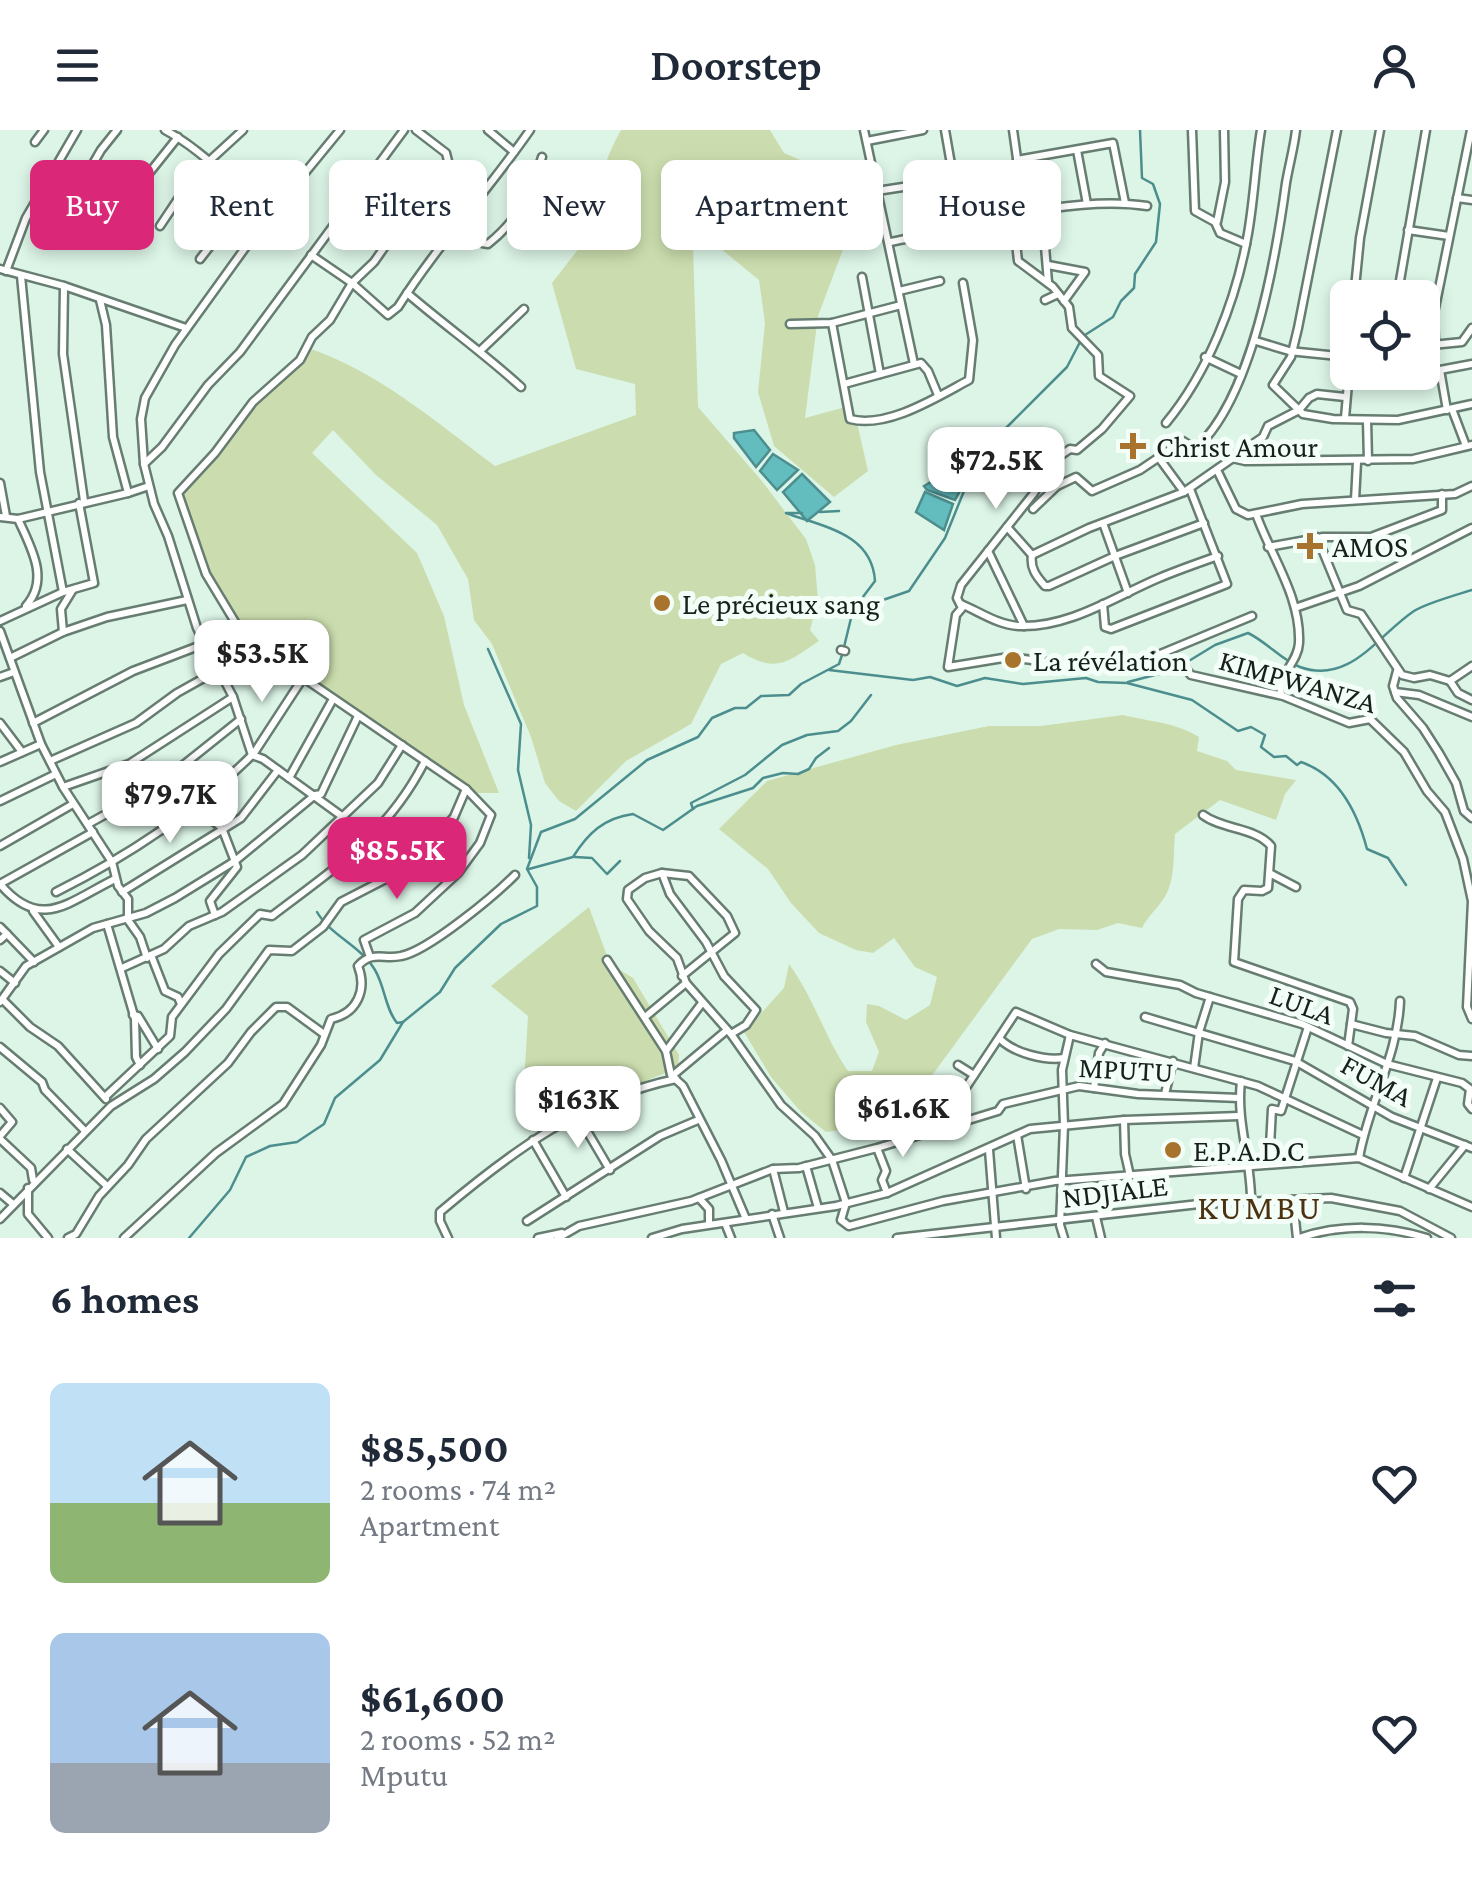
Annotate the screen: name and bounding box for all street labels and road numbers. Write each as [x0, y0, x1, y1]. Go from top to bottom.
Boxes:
street label: KIMPWANZA [1216, 643, 1381, 719]
street label: LULA [1265, 977, 1340, 1031]
street label: FUMA [1336, 1047, 1419, 1113]
street label: MPUTU [1078, 1050, 1174, 1088]
street label: NDJIALE [1060, 1168, 1170, 1214]

